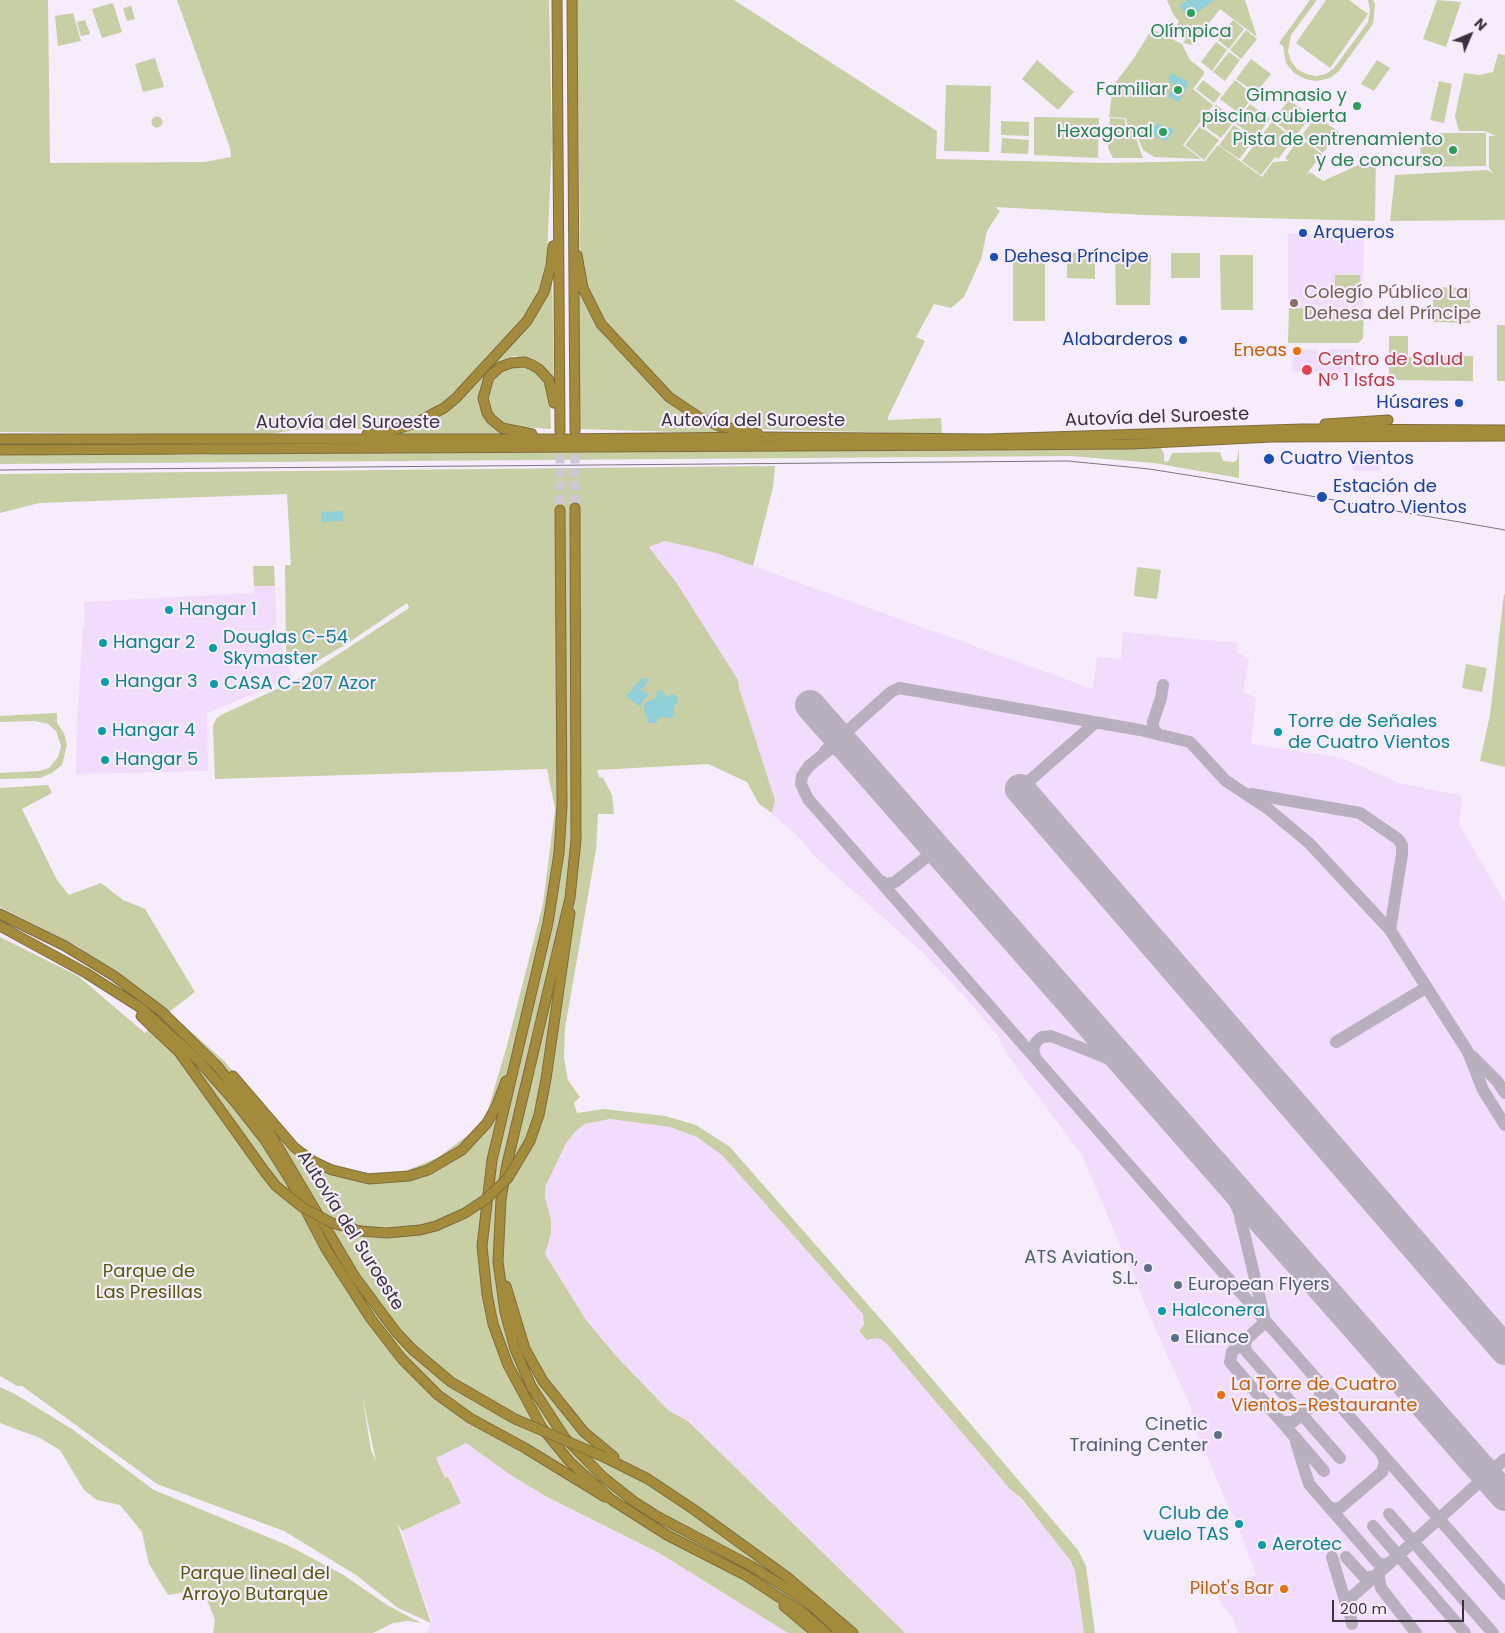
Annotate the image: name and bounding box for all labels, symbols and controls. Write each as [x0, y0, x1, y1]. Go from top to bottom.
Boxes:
marker: Olímpica [1185, 7, 1197, 19]
north arrow [1445, 10, 1495, 60]
text: N [1470, 14, 1491, 35]
place label: Olímpica [1150, 21, 1232, 43]
place label: Familiar [1096, 79, 1168, 101]
marker: Familiar [1172, 84, 1184, 96]
place label: Gimnasio y piscina cubierta [1202, 85, 1347, 128]
marker: Gimnasio y piscina cubierta [1351, 100, 1363, 112]
place label: Hexagonal [1057, 121, 1153, 143]
marker: Hexagonal [1157, 126, 1169, 138]
place label: Pista de entrenamiento y de concurso [1233, 129, 1443, 172]
marker: Pista de entrenamiento y de concurso [1447, 144, 1459, 156]
place label: Arqueros [1313, 222, 1394, 244]
marker: Arqueros [1297, 227, 1309, 239]
place label: Dehesa Príncipe [1004, 246, 1149, 268]
marker: Dehesa Príncipe [988, 251, 1000, 263]
place label: Colegío Público La Dehesa del Príncipe [1304, 282, 1481, 324]
marker: Colegío Público La Dehesa del Príncipe [1288, 297, 1300, 309]
place label: Alabarderos [1062, 329, 1173, 351]
marker: Alabarderos [1177, 334, 1189, 346]
place label: Eneas [1234, 340, 1287, 362]
marker: Eneas [1291, 345, 1303, 357]
place label: Centro de Salud Nº 1 Isfas [1318, 349, 1463, 392]
marker: Centro de Salud Nº 1 Isfas [1300, 363, 1314, 377]
place label: Húsares [1376, 392, 1449, 414]
marker: Húsares [1453, 397, 1465, 409]
street label: Autovía del Suroeste [1064, 404, 1250, 432]
street label: Autovía del Suroeste [661, 410, 845, 432]
street label: Autovía del Suroeste [256, 412, 440, 434]
place label: Cuatro Vientos [1280, 448, 1414, 470]
marker: Cuatro Vientos [1262, 452, 1276, 466]
place label: Estación de Cuatro Vientos [1333, 476, 1467, 518]
marker: Estación de Cuatro Vientos [1315, 490, 1329, 504]
place label: Hangar 1 [179, 599, 257, 621]
marker: Hangar 1 [163, 604, 175, 616]
place label: Douglas C-54 Skymaster [223, 627, 348, 670]
place label: Hangar 2 [113, 632, 195, 654]
marker: Hangar 2 [97, 637, 109, 649]
marker: Douglas C-54 Skymaster [207, 642, 219, 654]
place label: Hangar 3 [115, 671, 198, 693]
place label: CASA C-207 Azor [224, 673, 376, 695]
marker: Hangar 3 [99, 676, 111, 688]
marker: CASA C-207 Azor [208, 678, 220, 690]
place label: Torre de Señales de Cuatro Vientos [1288, 711, 1450, 754]
place label: Hangar 4 [112, 720, 195, 742]
marker: Hangar 4 [96, 725, 108, 737]
marker: Torre de Señales de Cuatro Vientos [1272, 726, 1284, 738]
place label: Hangar 5 [115, 749, 198, 771]
marker: Hangar 5 [99, 754, 111, 766]
street label: Autovía del Suroeste [292, 1147, 408, 1315]
place label: ATS Aviation, S.L. [1024, 1247, 1138, 1290]
park label: Parque de Las Presillas [96, 1261, 202, 1304]
marker: ATS Aviation, S.L. [1142, 1262, 1154, 1274]
place label: European Flyers [1188, 1274, 1330, 1296]
marker: European Flyers [1172, 1279, 1184, 1291]
place label: Halconera [1172, 1300, 1265, 1322]
marker: Halconera [1156, 1305, 1168, 1317]
place label: Eliance [1185, 1327, 1249, 1349]
marker: Eliance [1169, 1332, 1181, 1344]
place label: La Torre de Cuatro Vientos-Restaurante [1231, 1374, 1418, 1416]
marker: La Torre de Cuatro Vientos-Restaurante [1215, 1389, 1227, 1401]
place label: Cinetic Training Center [1070, 1414, 1208, 1456]
marker: Cinetic Training Center [1212, 1429, 1224, 1441]
place label: Club de vuelo TAS [1143, 1503, 1229, 1546]
marker: Club de vuelo TAS [1233, 1518, 1245, 1530]
place label: Aerotec [1272, 1534, 1342, 1556]
marker: Aerotec [1256, 1539, 1268, 1551]
park label: Parque lineal del Arroyo Butarque [180, 1563, 330, 1606]
place label: Pilot's Bar [1190, 1578, 1274, 1600]
marker: Pilot's Bar [1278, 1583, 1290, 1595]
scale bar [1335, 1590, 1468, 1622]
text: 200 m [1340, 1598, 1387, 1619]

